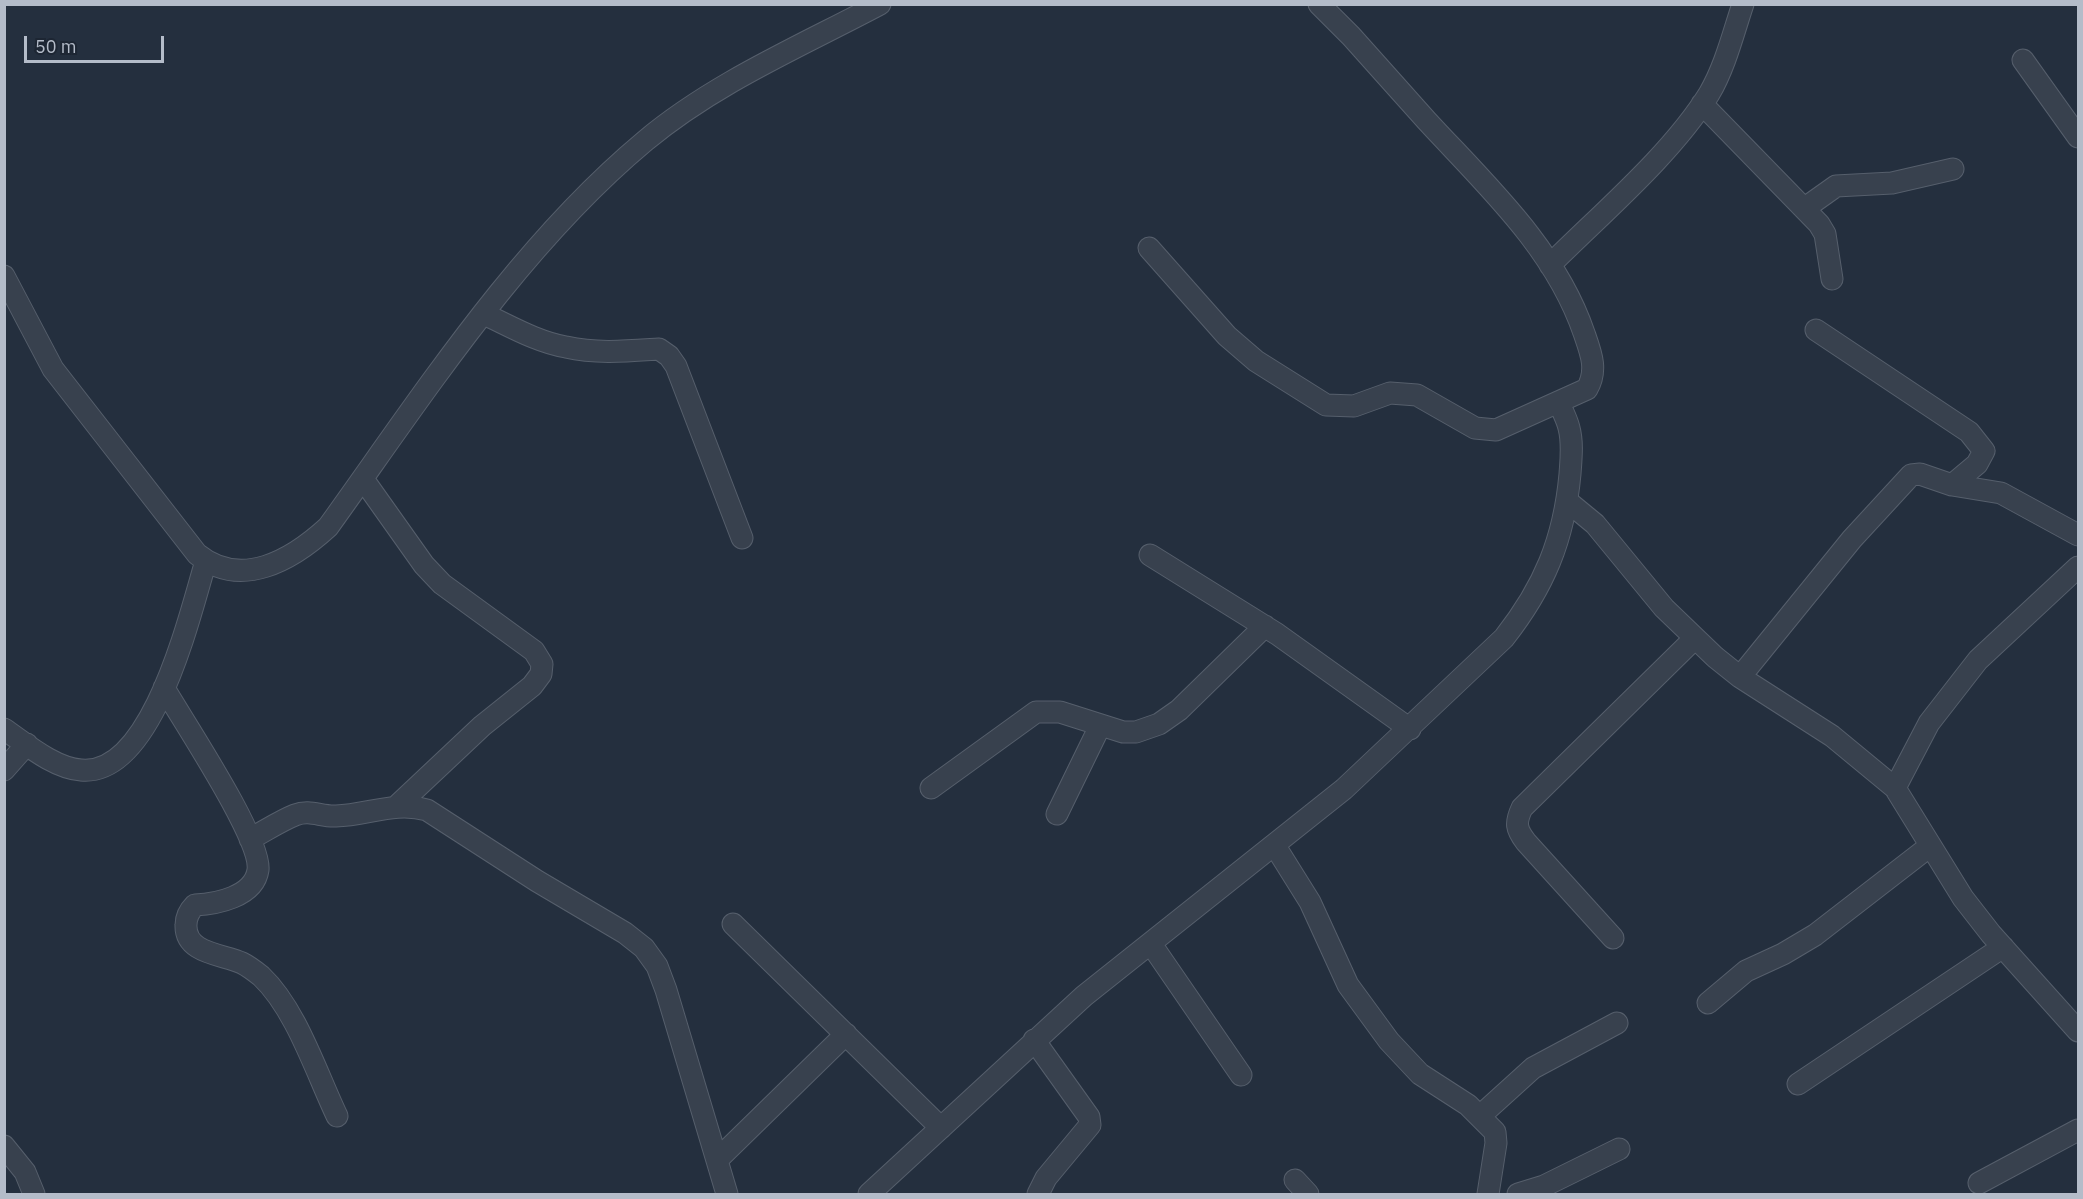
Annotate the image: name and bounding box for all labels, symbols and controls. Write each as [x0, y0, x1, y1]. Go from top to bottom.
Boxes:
scale bar [27, 24, 166, 62]
text: 50 m [35, 35, 77, 58]

